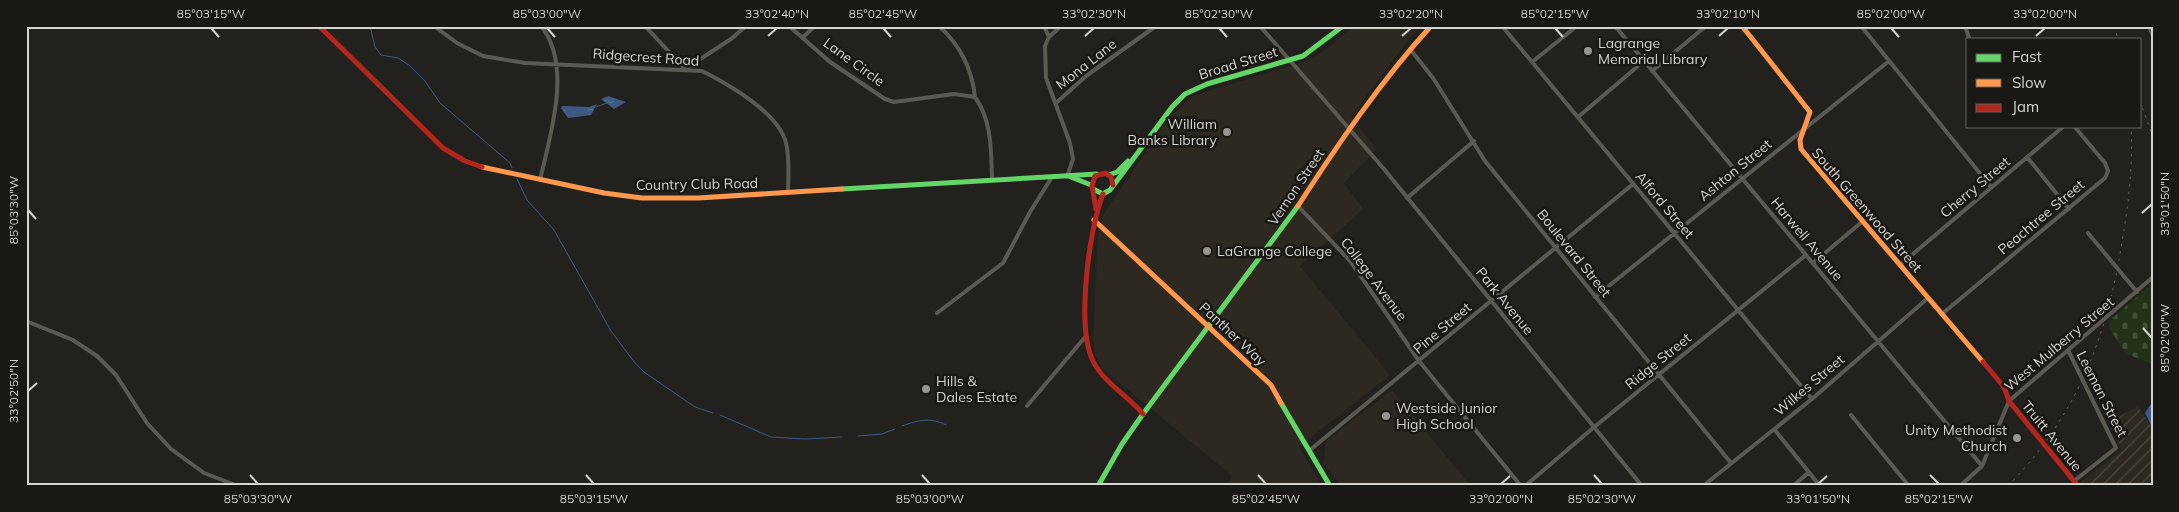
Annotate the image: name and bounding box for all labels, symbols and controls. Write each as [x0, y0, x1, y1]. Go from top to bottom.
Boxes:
text: 85°03'15"W [177, 6, 245, 21]
text: 85°03'00"W [513, 6, 581, 21]
text: 33°02'40"N [745, 6, 809, 21]
text: 85°02'45"W [849, 6, 917, 21]
text: 33°02'30"N [1062, 6, 1126, 21]
text: 85°02'30"W [1185, 6, 1253, 21]
text: 33°02'20"N [1379, 6, 1443, 21]
text: 85°02'15"W [1521, 6, 1589, 21]
text: 33°02'10"N [1696, 6, 1760, 21]
text: 85°02'00"W [1857, 6, 1925, 21]
text: 33°02'00"N [2013, 6, 2077, 21]
street label: Lane Circle [820, 34, 888, 90]
place label: Lagrange Memorial Library [1598, 34, 1708, 68]
street label: Mona Lane [1052, 35, 1120, 93]
legend [1966, 38, 2142, 128]
street label: Broad Street [1196, 42, 1280, 84]
street label: Ridgecrest Road [592, 44, 700, 70]
marker: Lagrange Memorial Library [1582, 45, 1594, 57]
text: Fast [2012, 47, 2042, 66]
text: Slow [2012, 73, 2046, 92]
text: Jam [2012, 97, 2039, 116]
place label: William Banks Library [1127, 115, 1218, 149]
marker: William Banks Library [1221, 126, 1233, 138]
street label: Ashton Street [1695, 135, 1775, 205]
street label: South Greenwood Street [1808, 144, 1926, 276]
street label: Vernon Street [1264, 145, 1328, 229]
street label: Cherry Street [1936, 152, 2014, 221]
street label: Alford Street [1632, 168, 1698, 242]
text: 33°01'50"N [2157, 172, 2172, 236]
street label: Country Club Road [636, 174, 758, 194]
text: 85°03'30"W [6, 176, 21, 244]
street label: Peachtree Street [1994, 176, 2088, 258]
street label: Harwell Avenue [1767, 194, 1847, 284]
street label: Boulevard Street [1533, 205, 1615, 301]
street label: College Avenue [1337, 234, 1411, 324]
place label: LaGrange College [1217, 242, 1332, 260]
marker: LaGrange College [1201, 245, 1213, 257]
street label: Park Avenue [1472, 264, 1538, 338]
street label: West Mulberry Street [2001, 293, 2118, 395]
street label: Panther Way [1196, 298, 1271, 370]
street label: Pine Street [1409, 298, 1475, 358]
text: 85°02'00"W [2157, 304, 2172, 372]
street label: Ridge Street [1621, 329, 1695, 393]
street label: Leeman Street [2073, 348, 2131, 440]
street label: Wilkes Street [1770, 350, 1848, 420]
text: 33°02'50"N [6, 359, 21, 423]
place label: Hills & Dales Estate [936, 372, 1017, 406]
marker: Hills & Dales Estate [920, 383, 932, 395]
street label: Truitt Avenue [2018, 397, 2086, 475]
place label: Westside Junior High School [1396, 399, 1498, 433]
marker: Westside Junior High School [1380, 410, 1392, 422]
place label: Unity Methodist Church [1905, 421, 2007, 455]
marker: Unity Methodist Church [2011, 432, 2023, 444]
text: 85°03'30"W [224, 491, 292, 506]
text: 85°03'15"W [560, 491, 628, 506]
text: 85°03'00"W [896, 491, 964, 506]
text: 85°02'45"W [1232, 491, 1300, 506]
text: 33°02'00"N [1469, 491, 1533, 506]
text: 85°02'30"W [1568, 491, 1636, 506]
text: 33°01'50"N [1786, 491, 1850, 506]
text: 85°02'15"W [1905, 491, 1973, 506]

